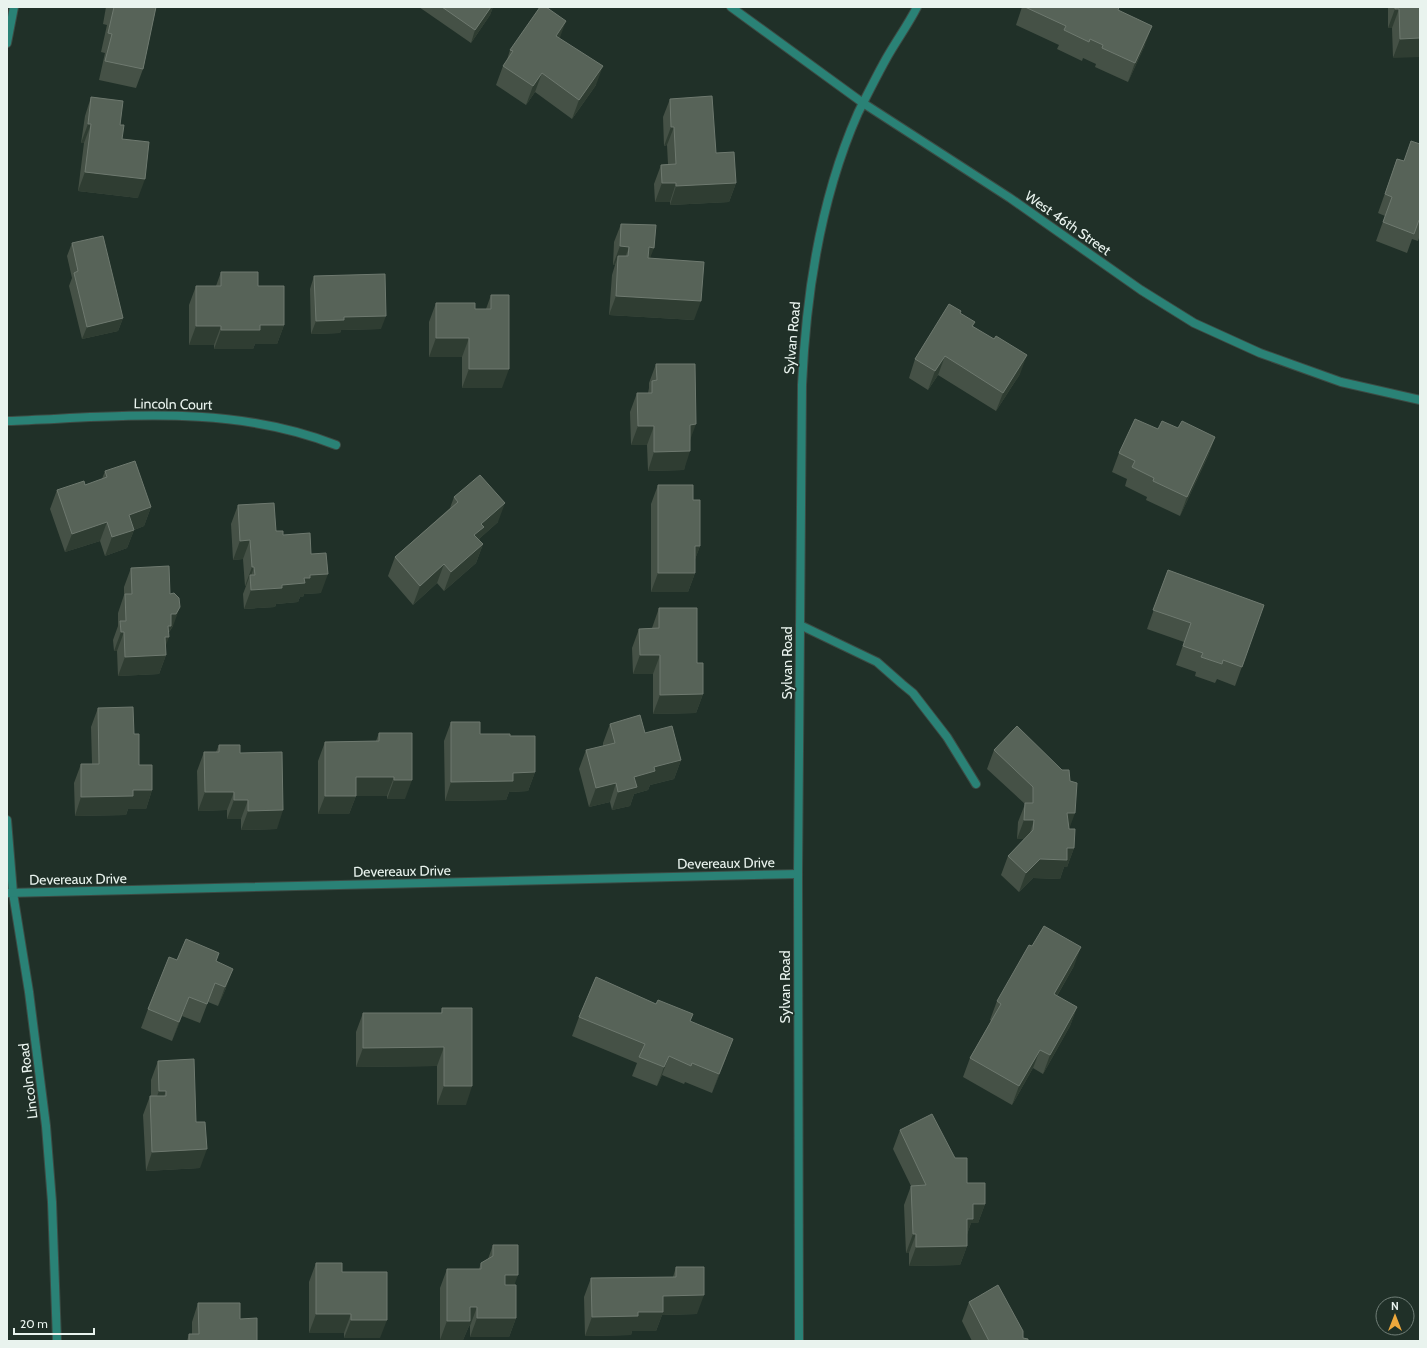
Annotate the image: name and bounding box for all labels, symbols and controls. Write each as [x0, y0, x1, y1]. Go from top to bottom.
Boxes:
street label: West 46th Street [1021, 187, 1115, 260]
street label: Sylvan Road [780, 301, 804, 375]
street label: Lincoln Court [134, 394, 213, 414]
street label: Sylvan Road [778, 626, 796, 700]
street label: Devereaux Drive [677, 853, 775, 873]
street label: Devereaux Drive [353, 861, 451, 881]
street label: Devereaux Drive [29, 869, 127, 889]
street label: Sylvan Road [776, 950, 794, 1024]
street label: Lincoln Road [14, 1042, 42, 1120]
north arrow [1375, 1296, 1415, 1336]
text: N [1391, 1299, 1399, 1313]
scale bar [14, 1310, 94, 1336]
text: 20 m [20, 1316, 48, 1331]

